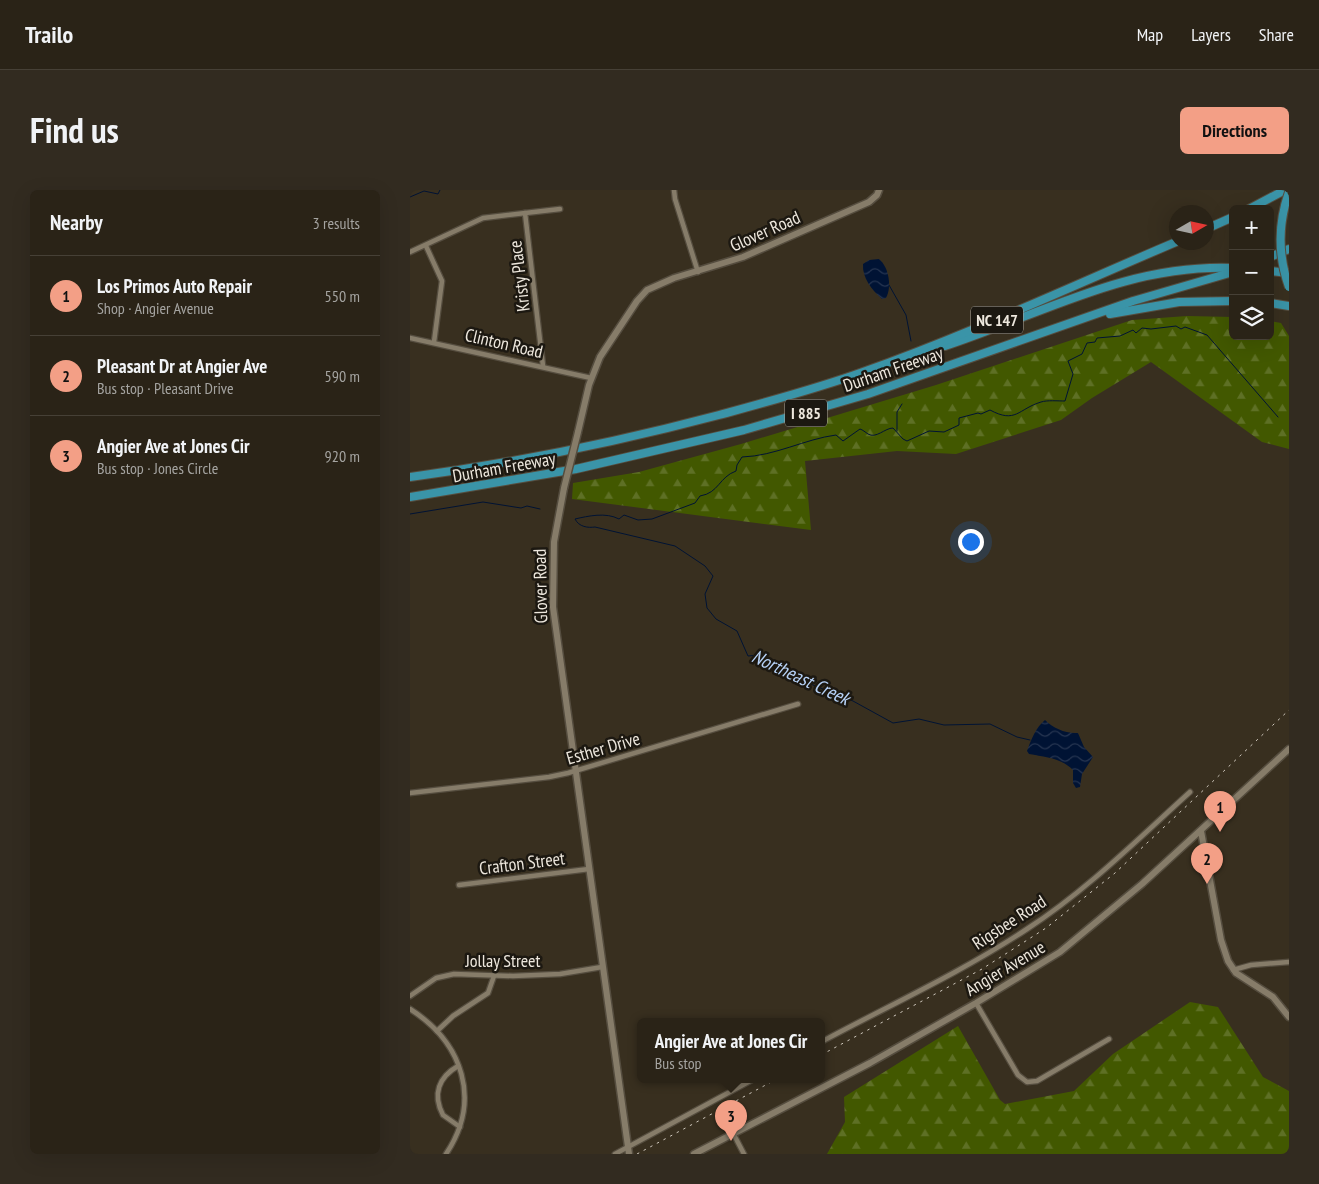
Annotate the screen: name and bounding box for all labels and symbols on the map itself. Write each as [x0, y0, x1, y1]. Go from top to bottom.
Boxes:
street label: Glover Road [726, 205, 804, 257]
north arrow [1169, 205, 1214, 250]
street label: Kristy Place [503, 239, 535, 313]
road number: NC 147 [971, 306, 1023, 334]
street label: Clinton Road [463, 323, 545, 363]
street label: Durham Freeway [840, 341, 946, 397]
road number: I 885 [785, 400, 827, 427]
street label: Durham Freeway [451, 447, 558, 487]
your location [958, 529, 984, 555]
street label: Glover Road [528, 549, 552, 623]
water label: Northeast Creek [748, 644, 856, 711]
street label: Esther Drive [564, 727, 642, 769]
pin: 1 [1204, 791, 1236, 832]
pin: 2 [1191, 843, 1223, 884]
street label: Crafton Street [478, 846, 566, 880]
street label: Rigsbee Road [968, 890, 1050, 954]
street label: Angier Avenue [961, 935, 1049, 1001]
street label: Jollay Street [464, 949, 541, 972]
pin: 3 [715, 1100, 747, 1141]

